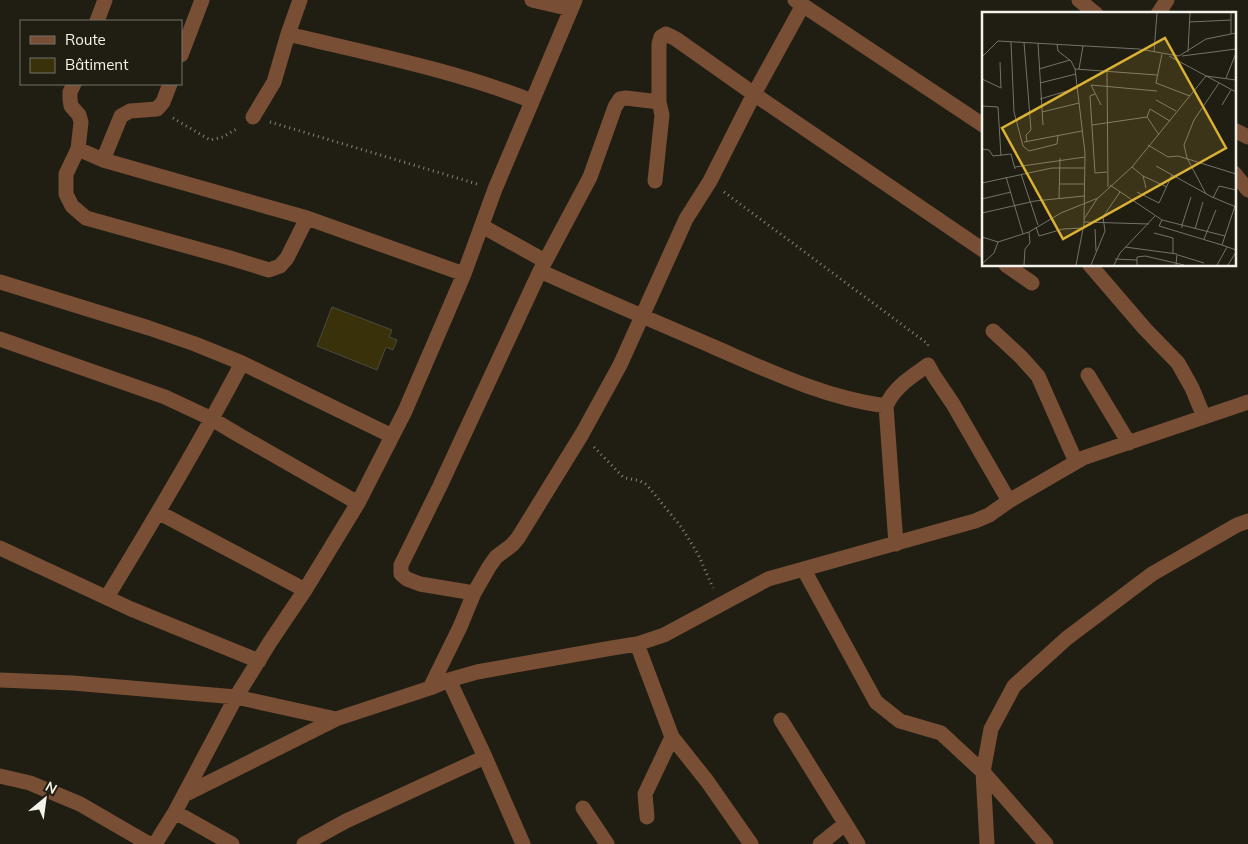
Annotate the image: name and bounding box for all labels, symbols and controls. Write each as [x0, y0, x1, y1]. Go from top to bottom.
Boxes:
inset map [982, 12, 1236, 266]
legend [20, 20, 182, 85]
text: Route [65, 30, 106, 49]
text: Bâtiment [65, 55, 128, 74]
north arrow [20, 774, 70, 824]
text: N [42, 777, 60, 798]

